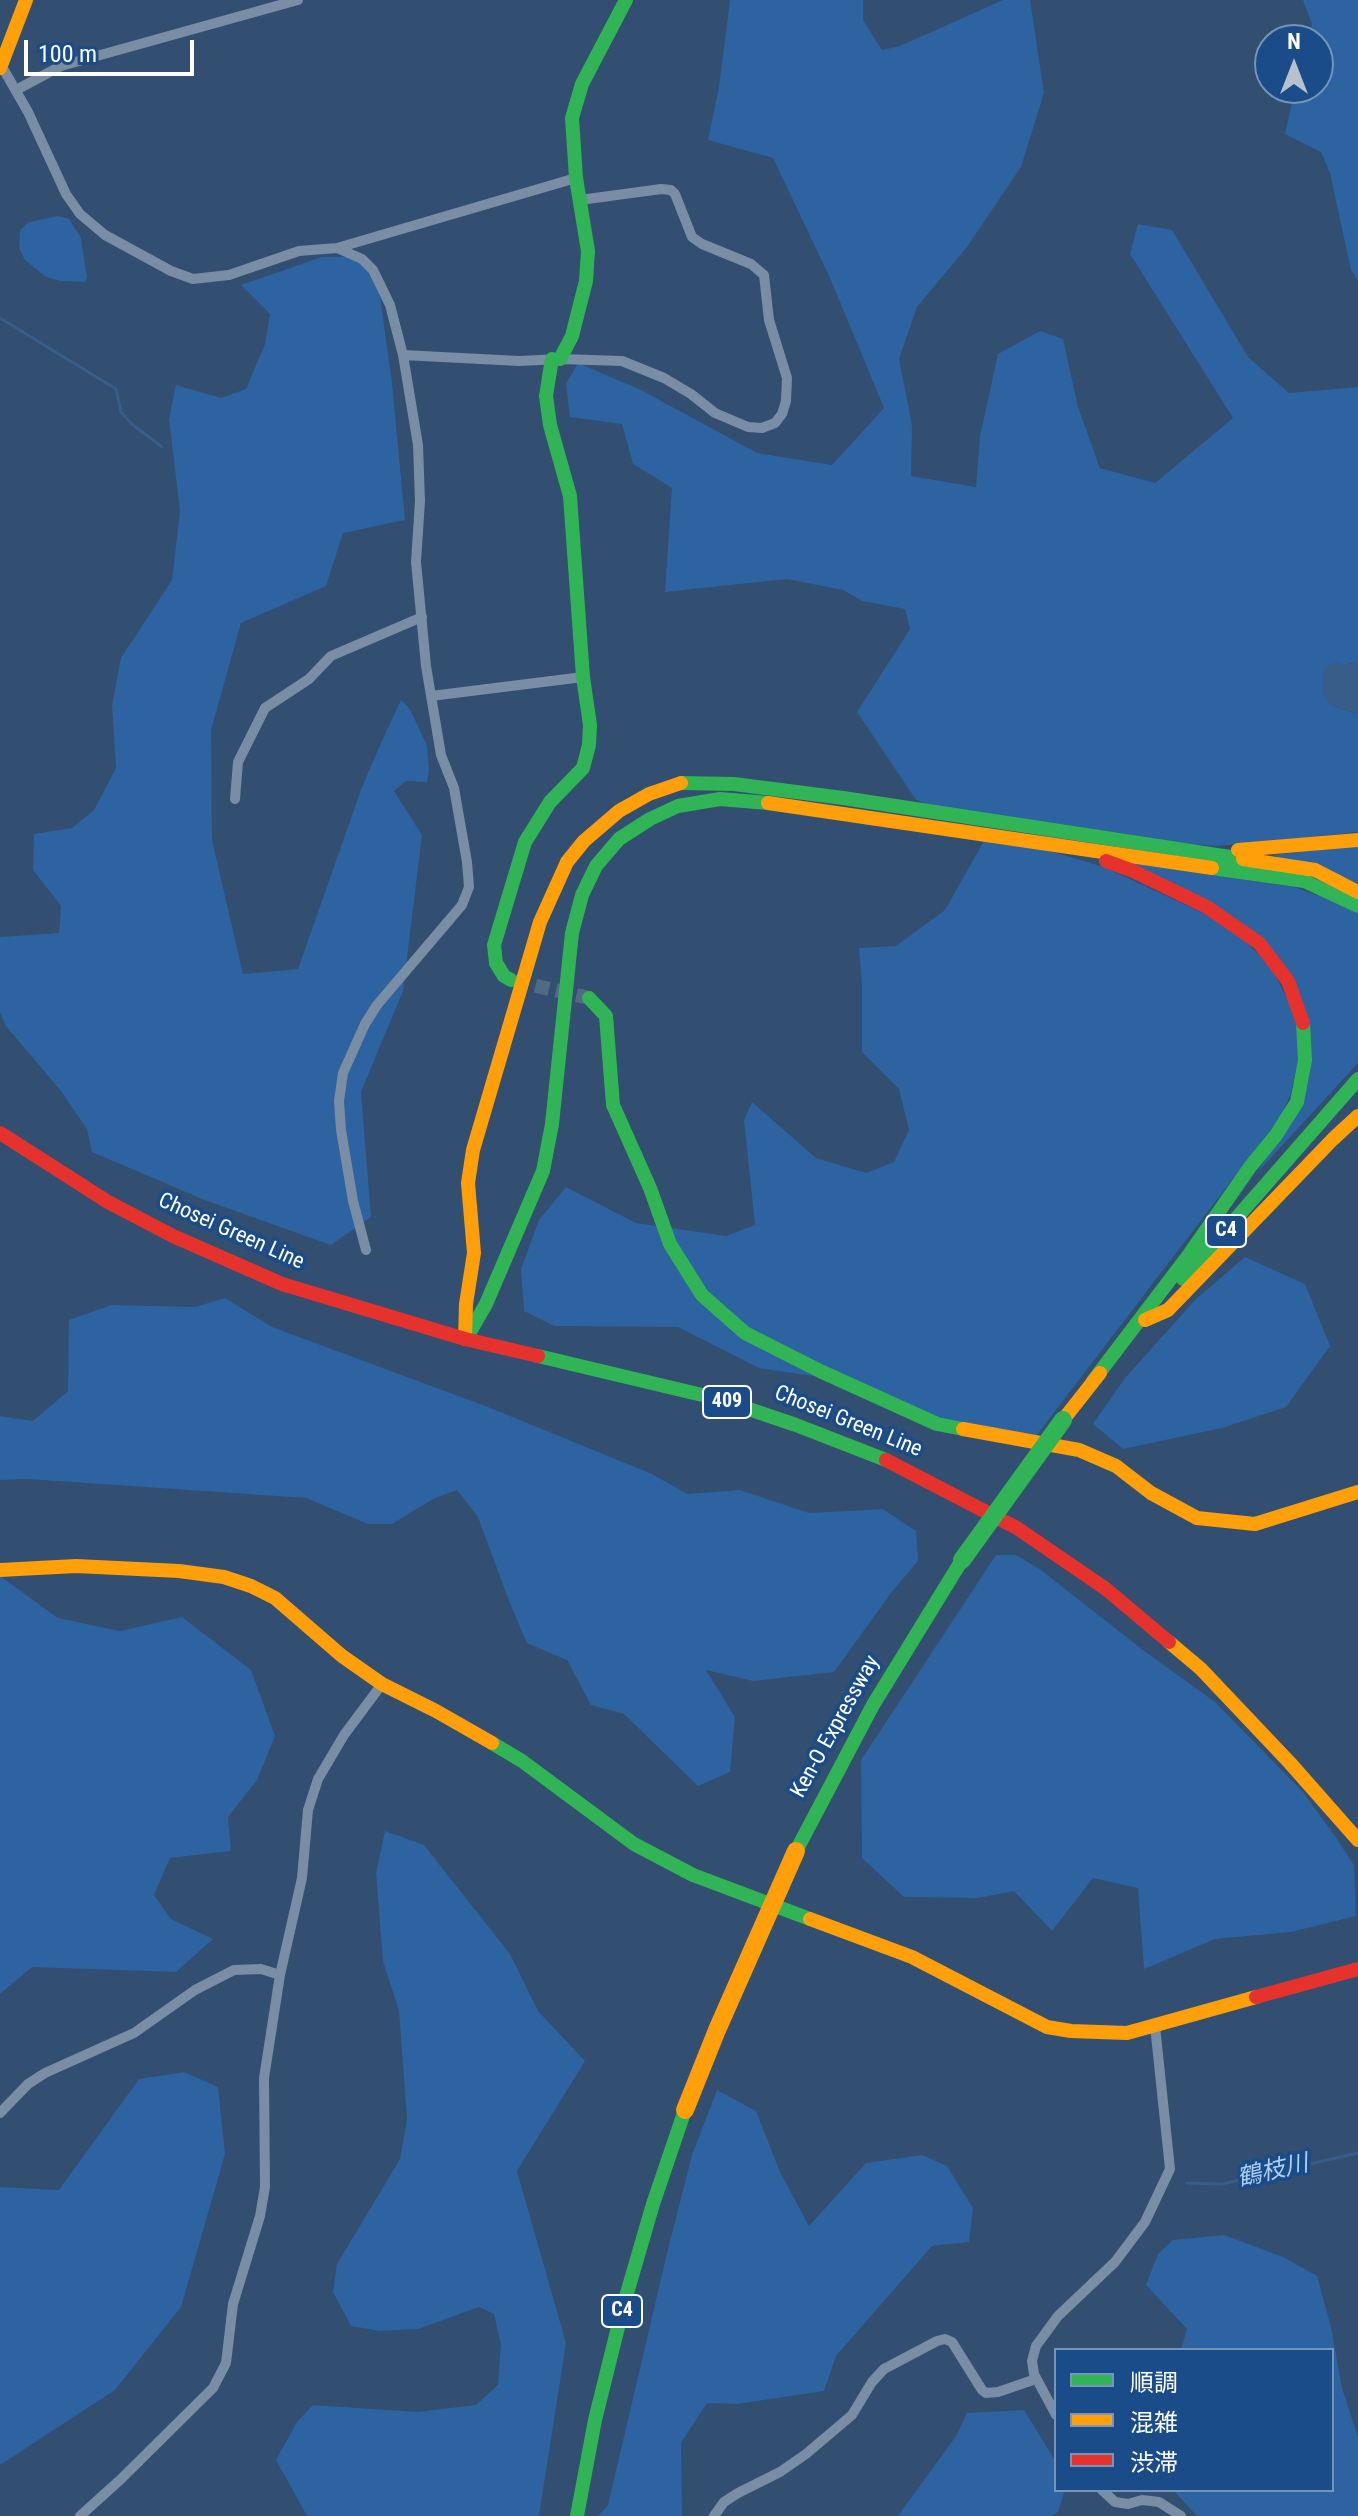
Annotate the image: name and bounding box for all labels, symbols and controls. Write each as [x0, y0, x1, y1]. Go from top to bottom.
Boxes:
scale bar [28, 24, 198, 74]
north arrow [1254, 24, 1334, 104]
text: N [1287, 29, 1301, 54]
text: 100 m [38, 40, 97, 68]
street label: Chosei Green Line [154, 1188, 308, 1276]
road number: C4 [1206, 1215, 1246, 1247]
street label: Chosei Green Line [770, 1380, 926, 1464]
road number: 409 [703, 1386, 751, 1418]
street label: Ken-O Expressway [786, 1651, 886, 1803]
water label: 鶴枝川 [1235, 2150, 1311, 2194]
road number: C4 [602, 2295, 642, 2327]
legend [1054, 2348, 1334, 2492]
text: 順調 [1130, 2369, 1178, 2397]
text: 混雑 [1130, 2409, 1178, 2437]
text: 渋滞 [1130, 2449, 1178, 2477]

